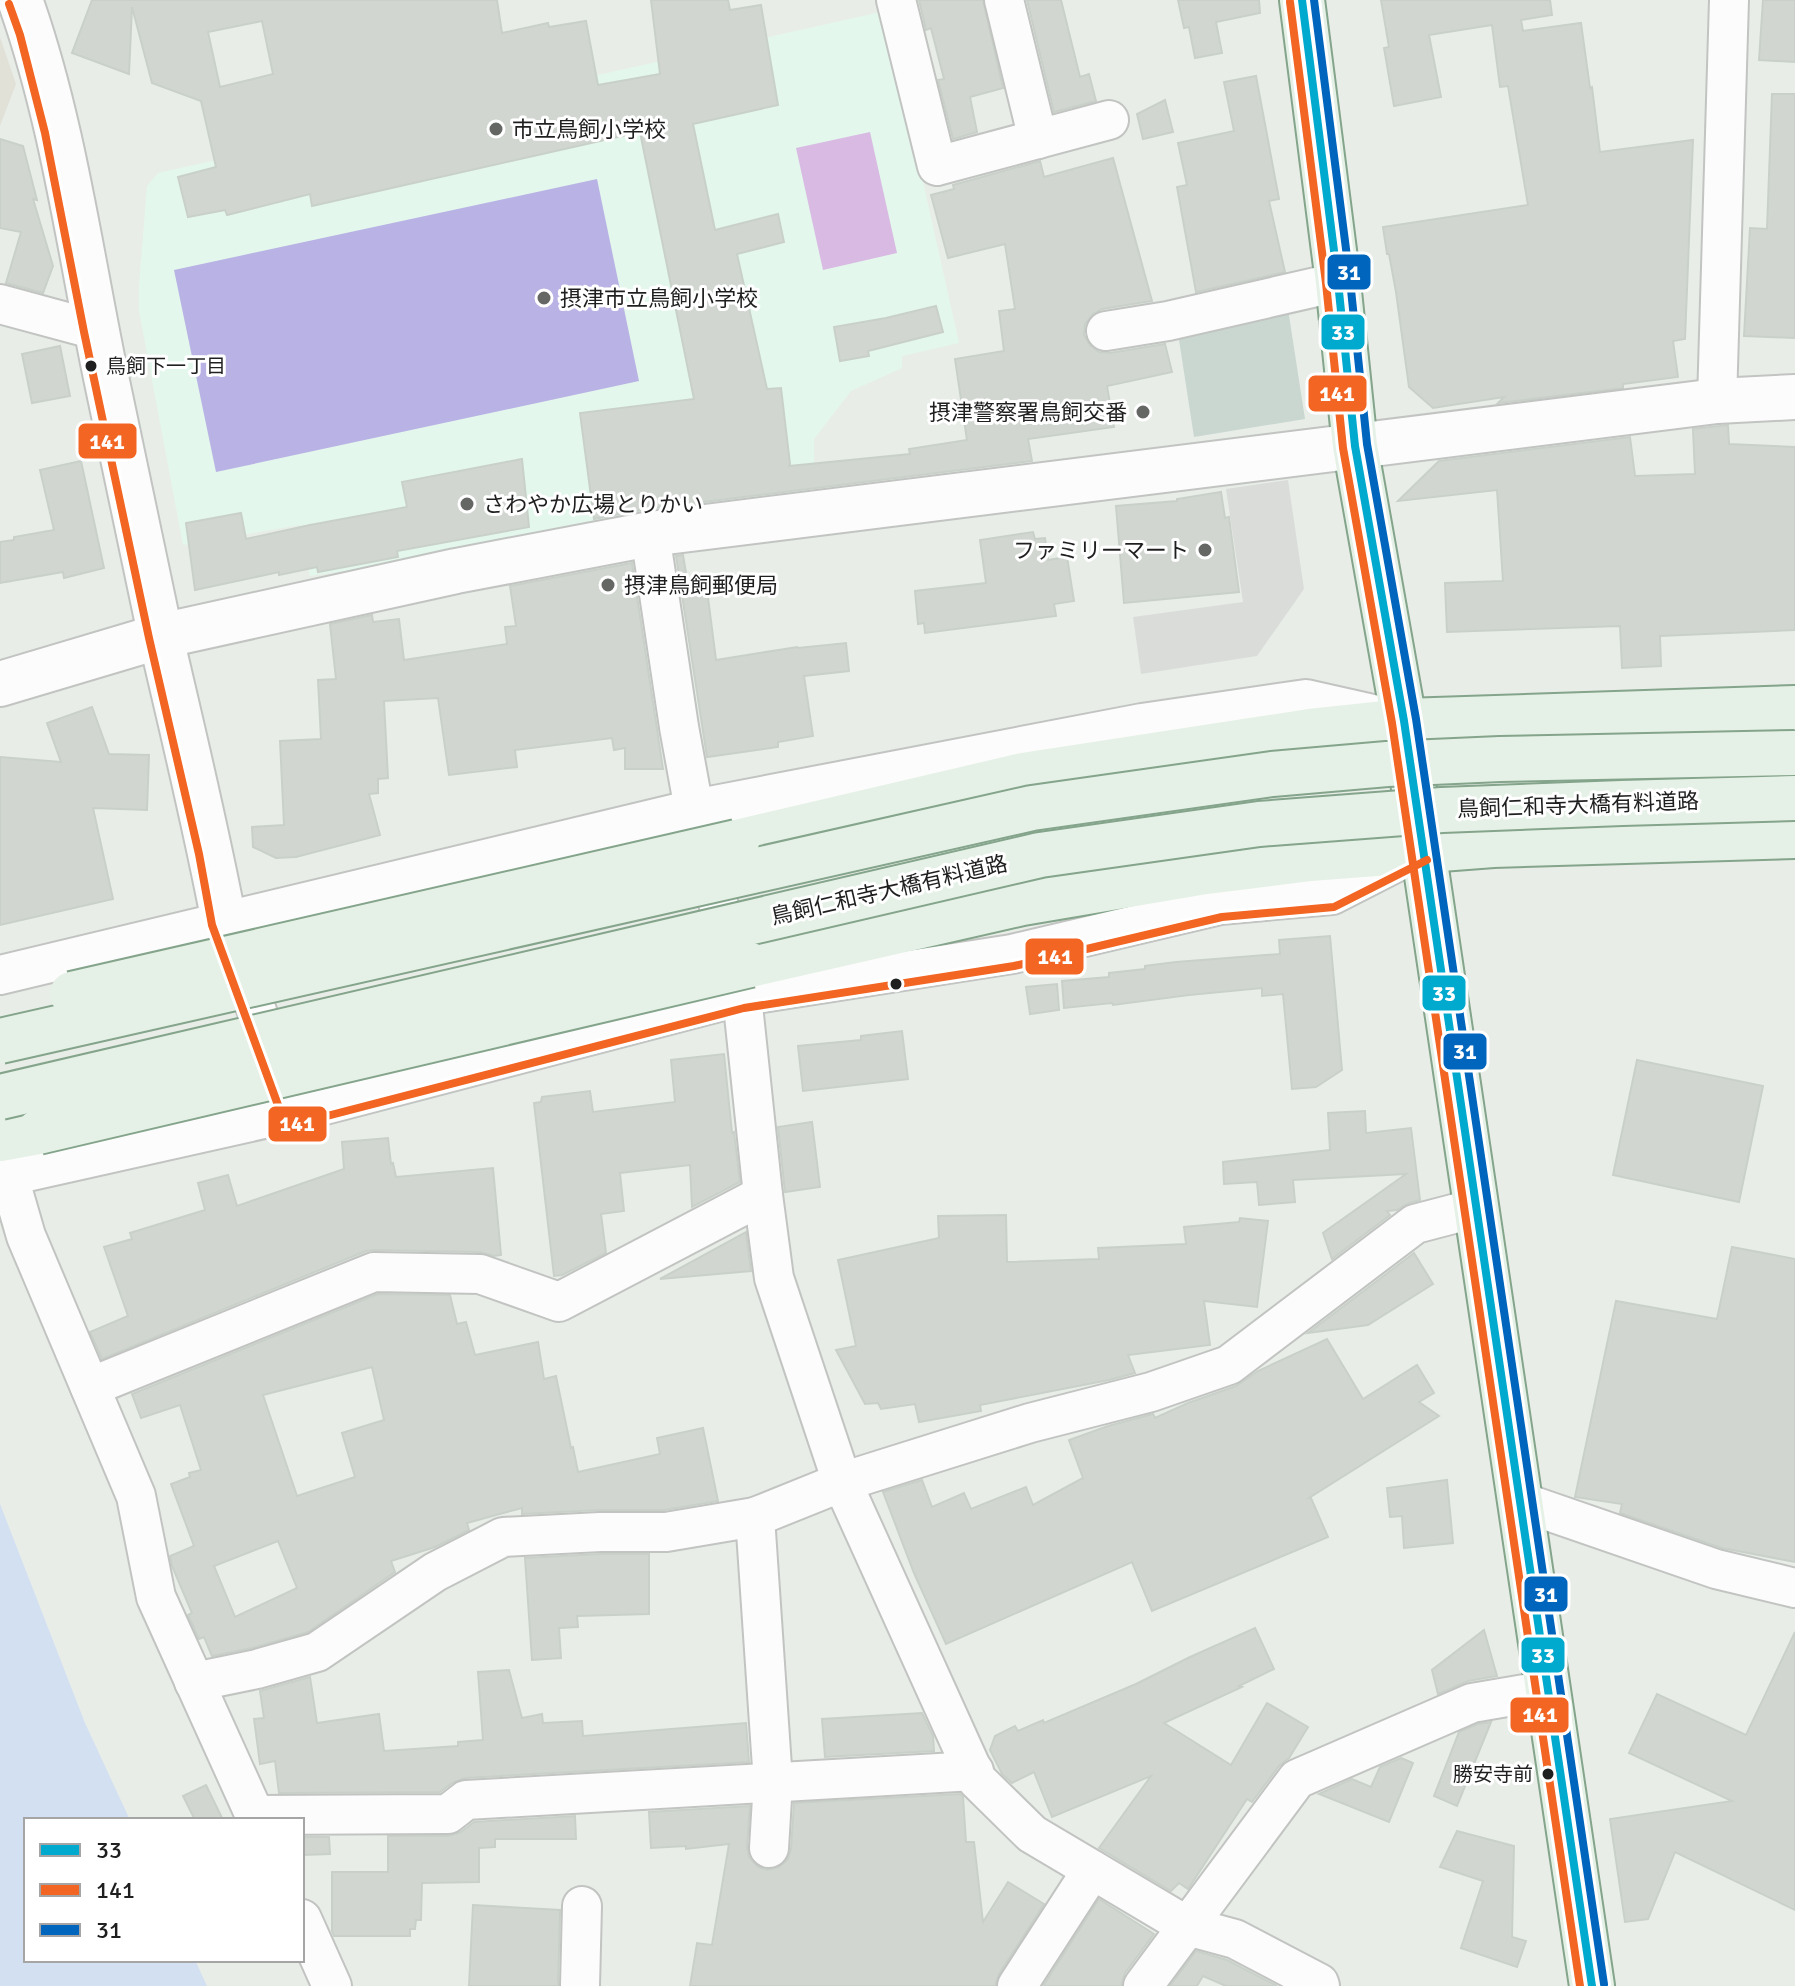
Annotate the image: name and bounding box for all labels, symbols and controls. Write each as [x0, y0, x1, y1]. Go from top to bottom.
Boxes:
place label: 市立鳥飼小学校 [512, 116, 666, 143]
marker: 市立鳥飼小学校 [487, 120, 505, 138]
line badge: 31 [1326, 253, 1372, 291]
text: 31 [1337, 259, 1361, 286]
place label: 摂津市立鳥飼小学校 [560, 285, 758, 312]
marker: 摂津市立鳥飼小学校 [535, 289, 553, 307]
line badge: 33 [1320, 313, 1366, 351]
text: 33 [1331, 319, 1355, 346]
place label: 鳥飼下一丁目 [106, 354, 226, 379]
marker: 鳥飼下一丁目 [83, 358, 99, 374]
line badge: 141 [1307, 374, 1368, 413]
text: 141 [1319, 380, 1355, 407]
place label: 摂津警察署鳥飼交番 [929, 399, 1127, 426]
marker: 摂津警察署鳥飼交番 [1134, 403, 1152, 421]
line badge: 141 [77, 422, 138, 460]
text: 141 [89, 428, 125, 455]
place label: さわやか広場とりかい [483, 491, 703, 518]
marker: さわやか広場とりかい [458, 495, 476, 513]
place label: ファミリーマート [1013, 537, 1189, 564]
marker: ファミリーマート [1196, 541, 1214, 559]
place label: 摂津鳥飼郵便局 [624, 572, 778, 599]
marker: 摂津鳥飼郵便局 [599, 576, 617, 594]
street label: 鳥飼仁和寺大橋有料道路 [1457, 787, 1699, 823]
street label: 鳥飼仁和寺大橋有料道路 [768, 850, 1010, 930]
line badge: 141 [1024, 937, 1085, 976]
text: 141 [1037, 943, 1073, 970]
line badge: 33 [1421, 974, 1467, 1012]
unlabelled marker [888, 976, 904, 992]
text: 33 [1432, 980, 1456, 1007]
line badge: 31 [1442, 1032, 1488, 1071]
text: 31 [1453, 1038, 1477, 1065]
line badge: 141 [267, 1105, 328, 1143]
text: 141 [279, 1110, 315, 1137]
line badge: 31 [1523, 1575, 1569, 1613]
text: 31 [1534, 1581, 1558, 1608]
line badge: 33 [1520, 1636, 1566, 1674]
text: 33 [1531, 1642, 1555, 1669]
line badge: 141 [1509, 1696, 1570, 1734]
text: 141 [1522, 1701, 1558, 1728]
place label: 勝安寺前 [1453, 1762, 1533, 1787]
marker: 勝安寺前 [1540, 1766, 1556, 1782]
legend [24, 1818, 304, 1962]
text: 33 [96, 1835, 122, 1865]
text: 141 [96, 1875, 135, 1905]
text: 31 [96, 1915, 122, 1945]

